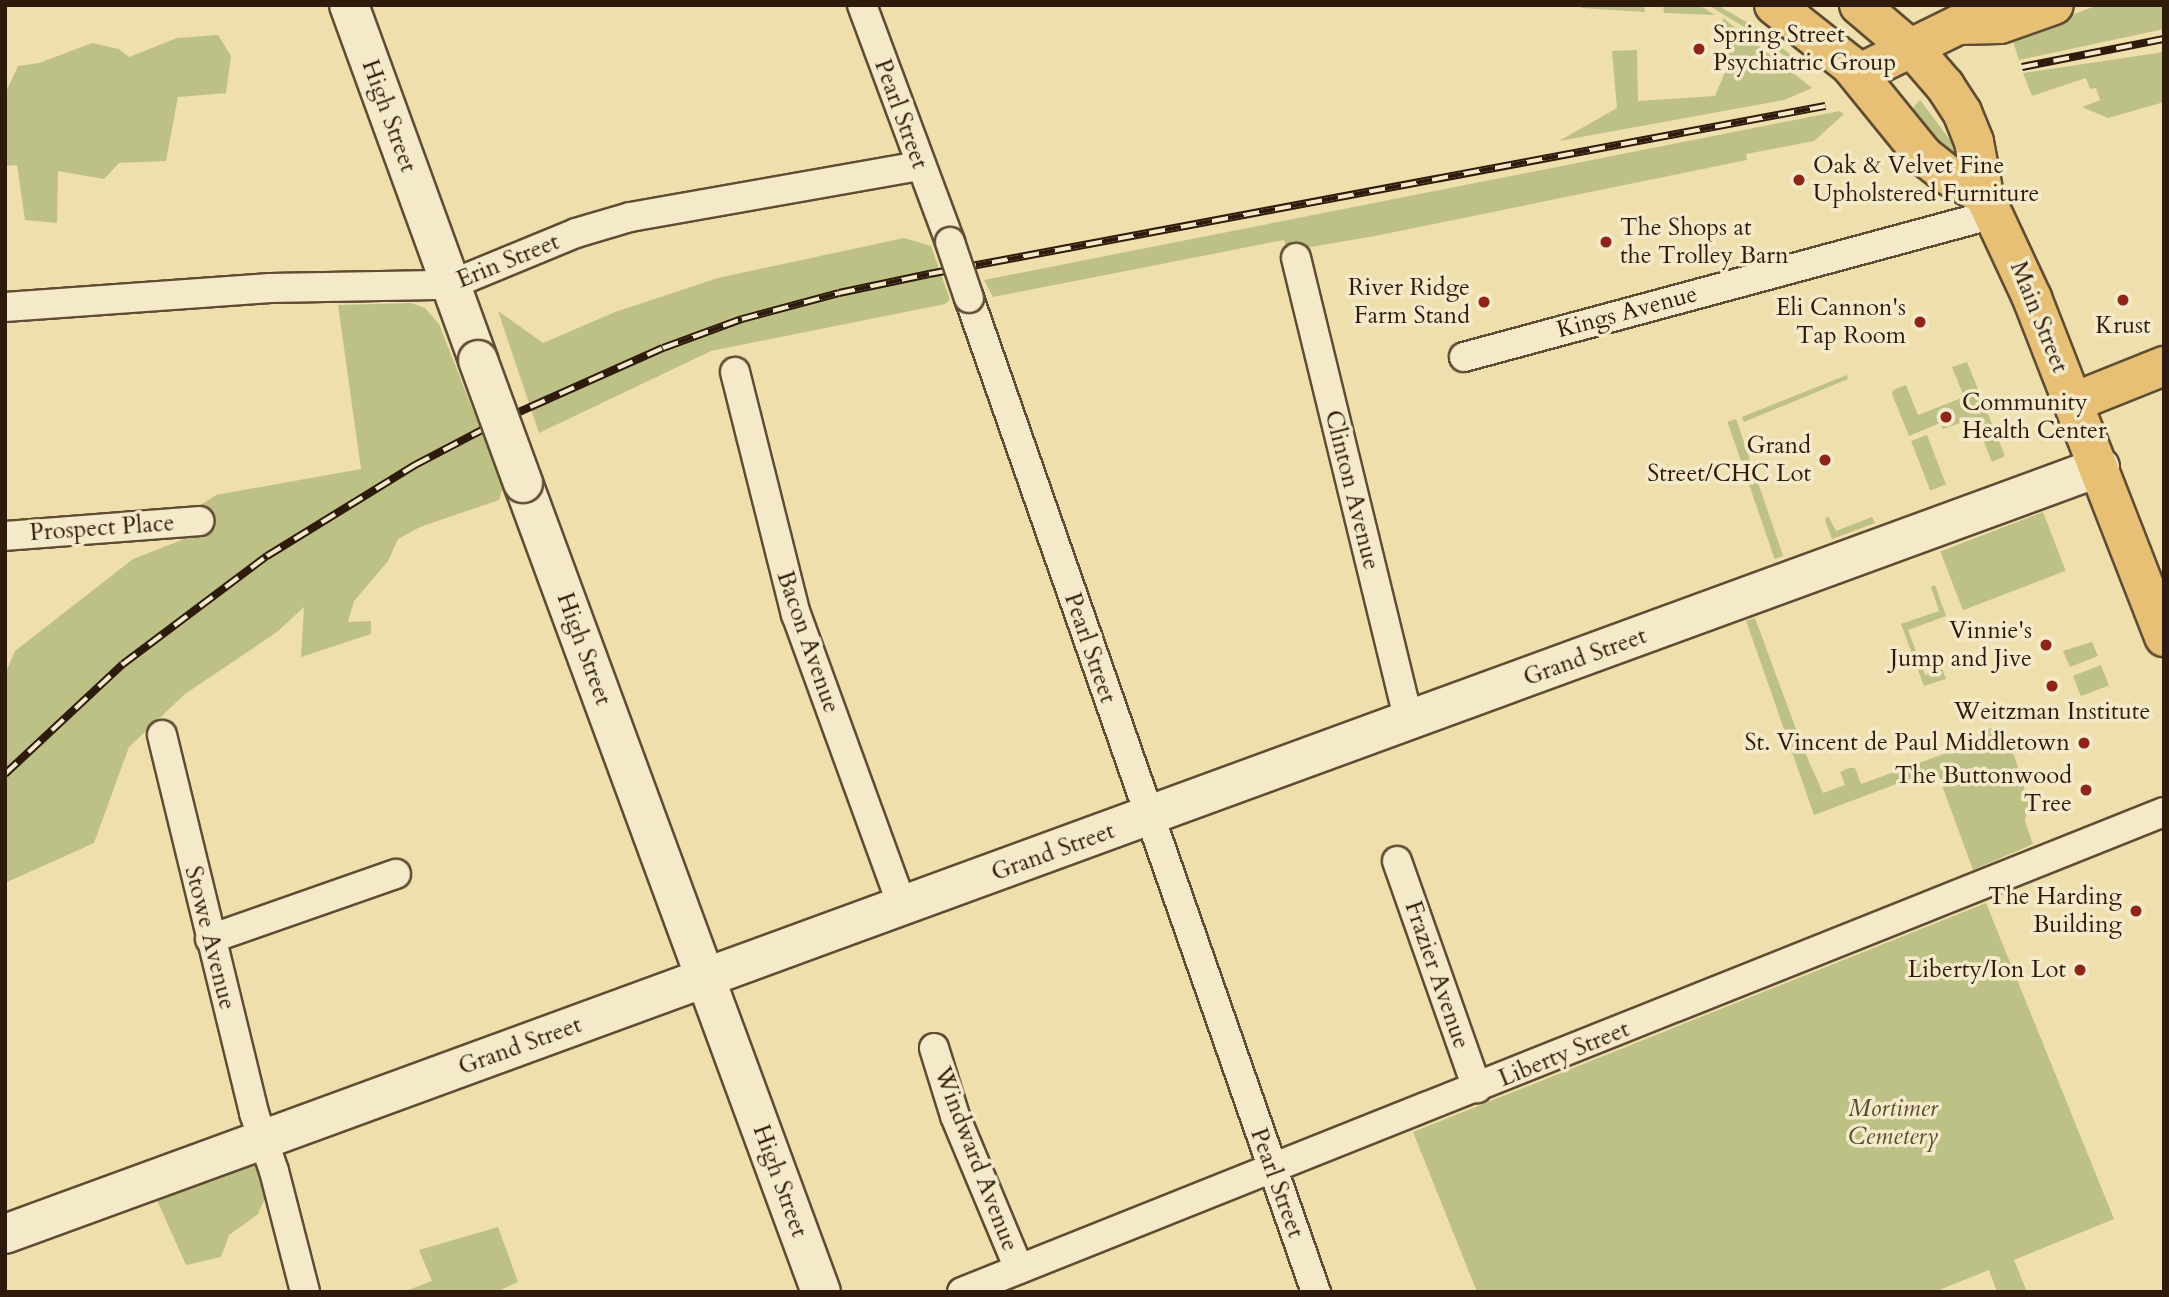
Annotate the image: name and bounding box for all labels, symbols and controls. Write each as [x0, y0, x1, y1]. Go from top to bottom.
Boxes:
place label: Spring Street Psychiatric Group [1713, 21, 1896, 77]
marker: Spring Street Psychiatric Group [1691, 41, 1707, 57]
street label: Pearl Street [868, 55, 934, 173]
street label: High Street [355, 56, 423, 176]
place label: Oak & Velvet Fine Upholstered Furniture [1813, 152, 2039, 208]
marker: Oak & Velvet Fine Upholstered Furniture [1791, 172, 1807, 188]
place label: The Shops at the Trolley Barn [1620, 214, 1789, 270]
street label: Erin Street [452, 227, 564, 295]
marker: The Shops at the Trolley Barn [1598, 234, 1614, 250]
street label: Main Street [2004, 257, 2074, 377]
place label: River Ridge Farm Stand [1348, 274, 1470, 330]
street label: Kings Avenue [1554, 279, 1700, 345]
marker: Krust [2115, 292, 2131, 308]
marker: River Ridge Farm Stand [1476, 294, 1492, 310]
place label: Eli Cannon's Tap Room [1776, 294, 1906, 350]
place label: Krust [2095, 312, 2151, 340]
marker: Eli Cannon's Tap Room [1912, 314, 1928, 330]
place label: Community Health Center [1962, 389, 2107, 445]
street label: Clinton Avenue [1318, 407, 1386, 573]
marker: Community Health Center [1936, 407, 1956, 427]
place label: Grand Street/CHC Lot [1647, 432, 1811, 488]
marker: Grand Street/CHC Lot [1817, 452, 1833, 468]
street label: Prospect Place [29, 509, 175, 547]
street label: Bacon Avenue [770, 567, 846, 717]
street label: High Street [550, 589, 618, 709]
street label: Pearl Street [1058, 589, 1122, 707]
place label: Vinnie's Jump and Jive [1890, 617, 2032, 673]
street label: Grand Street [1520, 621, 1650, 693]
marker: Vinnie's Jump and Jive [2038, 637, 2054, 653]
marker: Weitzman Institute [2044, 678, 2060, 694]
place label: Weitzman Institute [1954, 698, 2150, 726]
place label: St. Vincent de Paul Middletown [1745, 729, 2070, 757]
marker: St. Vincent de Paul Middletown [2076, 735, 2092, 751]
place label: The Buttonwood Tree [1895, 762, 2072, 818]
marker: The Buttonwood Tree [2078, 782, 2094, 798]
street label: Grand Street [988, 816, 1118, 888]
street label: Stowe Avenue [178, 863, 242, 1013]
place label: The Harding Building [1988, 883, 2122, 939]
street label: Frazier Avenue [1398, 897, 1476, 1053]
marker: The Harding Building [2128, 903, 2144, 919]
place label: Liberty/Ion Lot [1908, 956, 2066, 984]
marker: Liberty/Ion Lot [2072, 962, 2088, 978]
street label: Grand Street [455, 1010, 585, 1082]
street label: Liberty Street [1495, 1015, 1633, 1093]
street label: Windward Avenue [928, 1063, 1024, 1255]
park label: Mortimer Cemetery [1848, 1095, 1938, 1151]
street label: High Street [746, 1121, 814, 1241]
street label: Pearl Street [1244, 1124, 1310, 1242]

